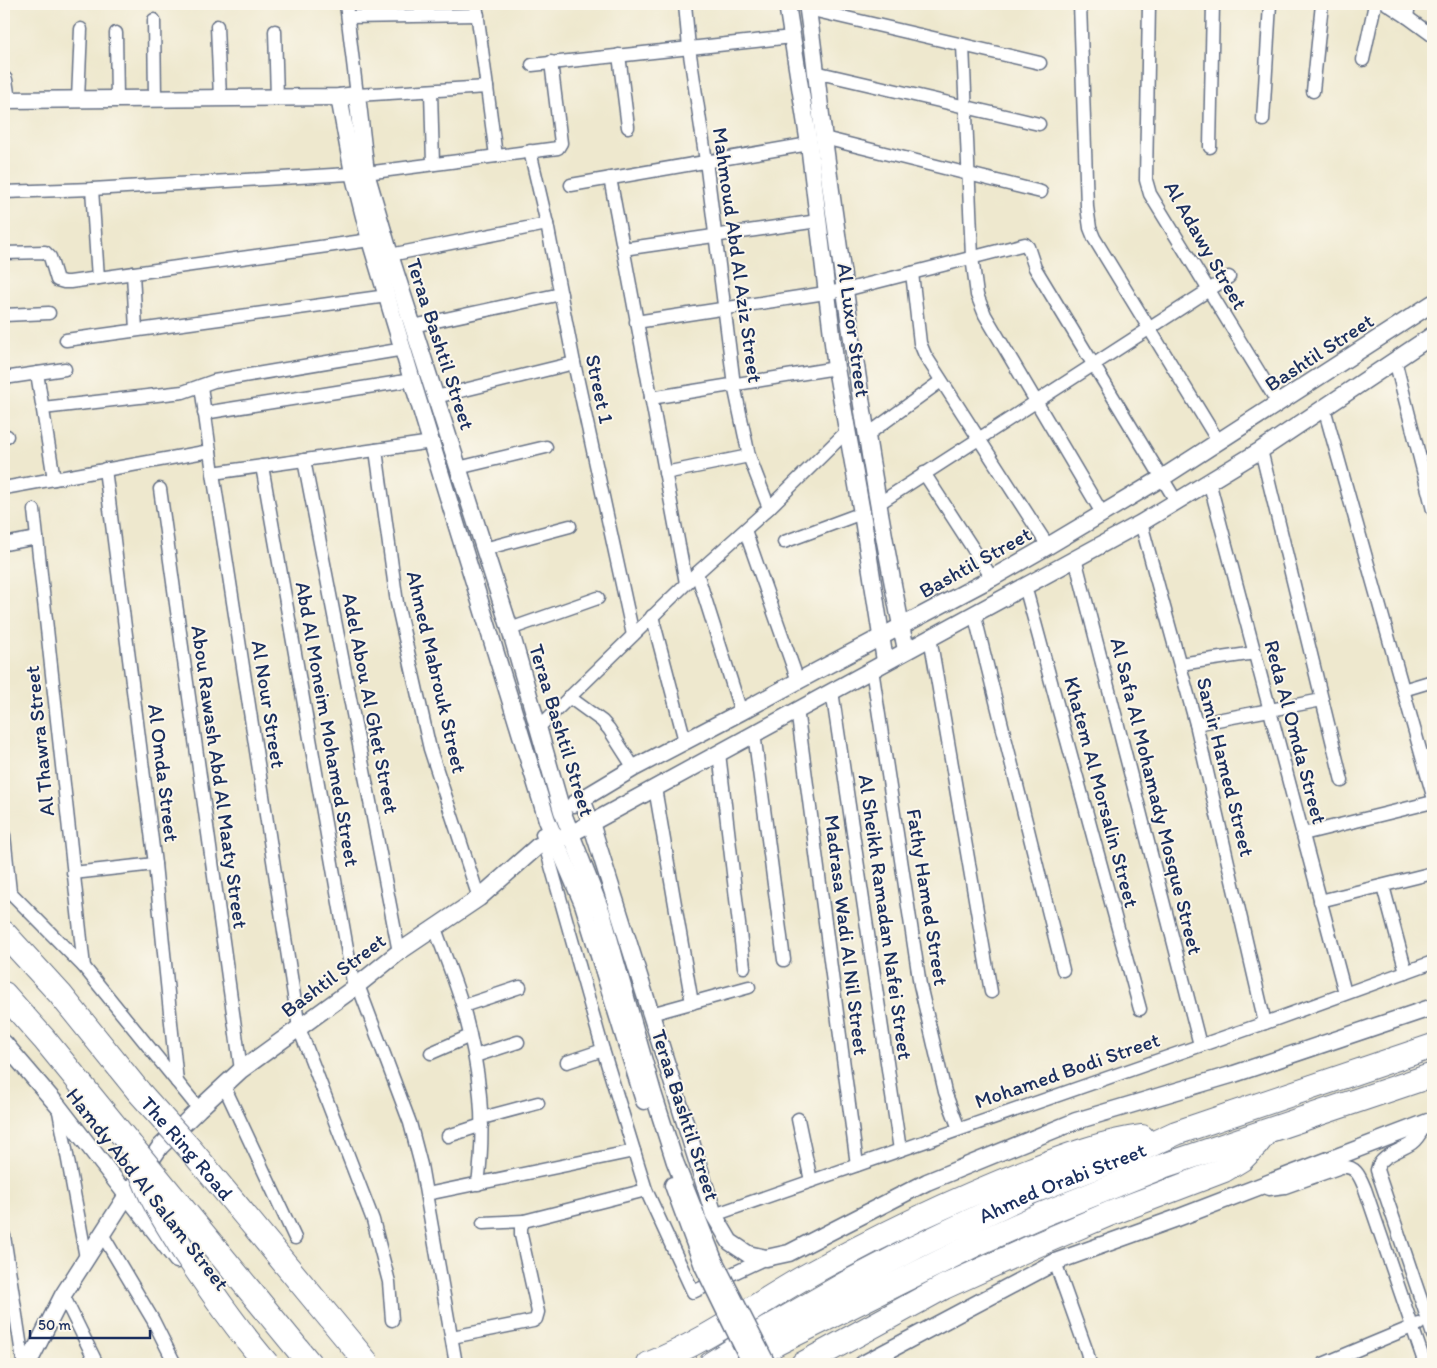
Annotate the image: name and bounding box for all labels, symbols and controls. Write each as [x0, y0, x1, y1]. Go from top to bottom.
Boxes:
street label: Mahmoud Abd Al Aziz Street [708, 126, 768, 384]
street label: Al Adawy Street [1159, 176, 1253, 314]
street label: Teraa Bashtil Street [401, 255, 481, 433]
street label: Al Luxor Street [832, 261, 876, 399]
street label: Bashtil Street [1260, 308, 1378, 396]
street label: Street 1 [580, 352, 620, 426]
street label: Bashtil Street [914, 521, 1036, 603]
street label: Ahmed Mabrouk Street [402, 568, 472, 776]
street label: Abd Al Moneim Mohamed Street [291, 580, 365, 869]
street label: Adel Abou Al Ghet Street [337, 590, 405, 816]
street label: Abou Rawash Abd Al Maaty Street [186, 624, 254, 930]
street label: Al Safa Al Mohamady Mosque Street [1105, 635, 1209, 957]
street label: Reda Al Omda Street [1259, 637, 1333, 827]
street label: Al Nour Street [247, 638, 291, 770]
street label: Teraa Bashtil Street [524, 641, 600, 819]
street label: Al Thawra Street [19, 664, 59, 818]
street label: Khatem Al Morsalin Street [1059, 674, 1145, 910]
street label: Samir Hamed Street [1192, 675, 1260, 859]
street label: Al Omda Street [143, 703, 185, 844]
street label: Al Sheikh Ramadan Nafei Street [854, 773, 918, 1061]
street label: Fathy Hamed Street [902, 807, 954, 987]
street label: Madrasa Wadi Al Nil Street [820, 813, 874, 1057]
street label: Bashtil Street [276, 927, 390, 1022]
street label: Teraa Bashtil Street [646, 1026, 726, 1204]
street label: Mohamed Bodi Street [971, 1027, 1163, 1113]
street label: Hamdy Abd Al Salam Street [61, 1083, 235, 1295]
street label: The Ring Road [136, 1091, 239, 1205]
street label: Ahmed Orabi Street [974, 1136, 1150, 1228]
scale bar [30, 1308, 150, 1340]
text: 50 m [38, 1316, 71, 1334]

